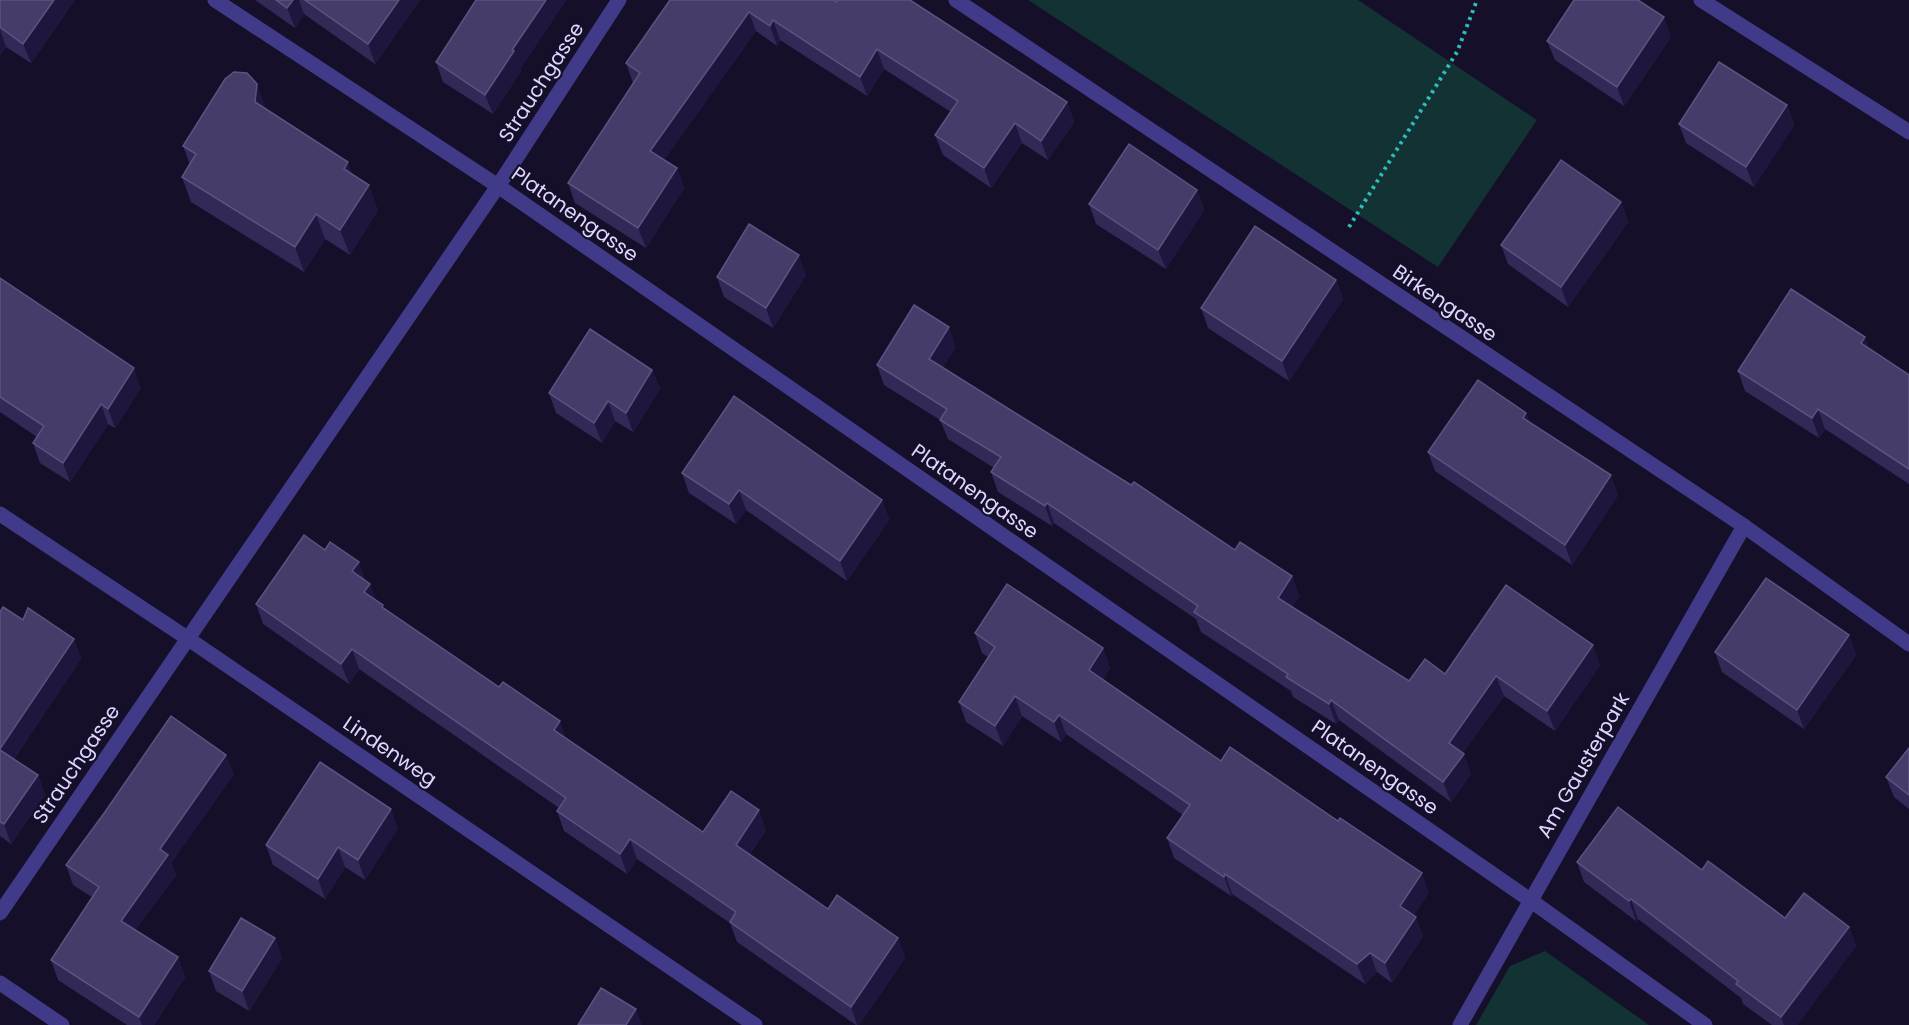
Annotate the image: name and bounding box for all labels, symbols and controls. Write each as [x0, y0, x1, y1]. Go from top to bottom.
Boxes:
street label: Strauchgasse [492, 16, 590, 148]
street label: Platanengasse [506, 160, 644, 268]
street label: Birkengasse [1387, 258, 1503, 348]
street label: Platanengasse [906, 437, 1044, 545]
street label: Am Gausterpark [1530, 687, 1636, 843]
street label: Strauchgasse [26, 699, 126, 829]
street label: Lindenweg [338, 709, 442, 793]
street label: Platanengasse [1306, 713, 1444, 821]

